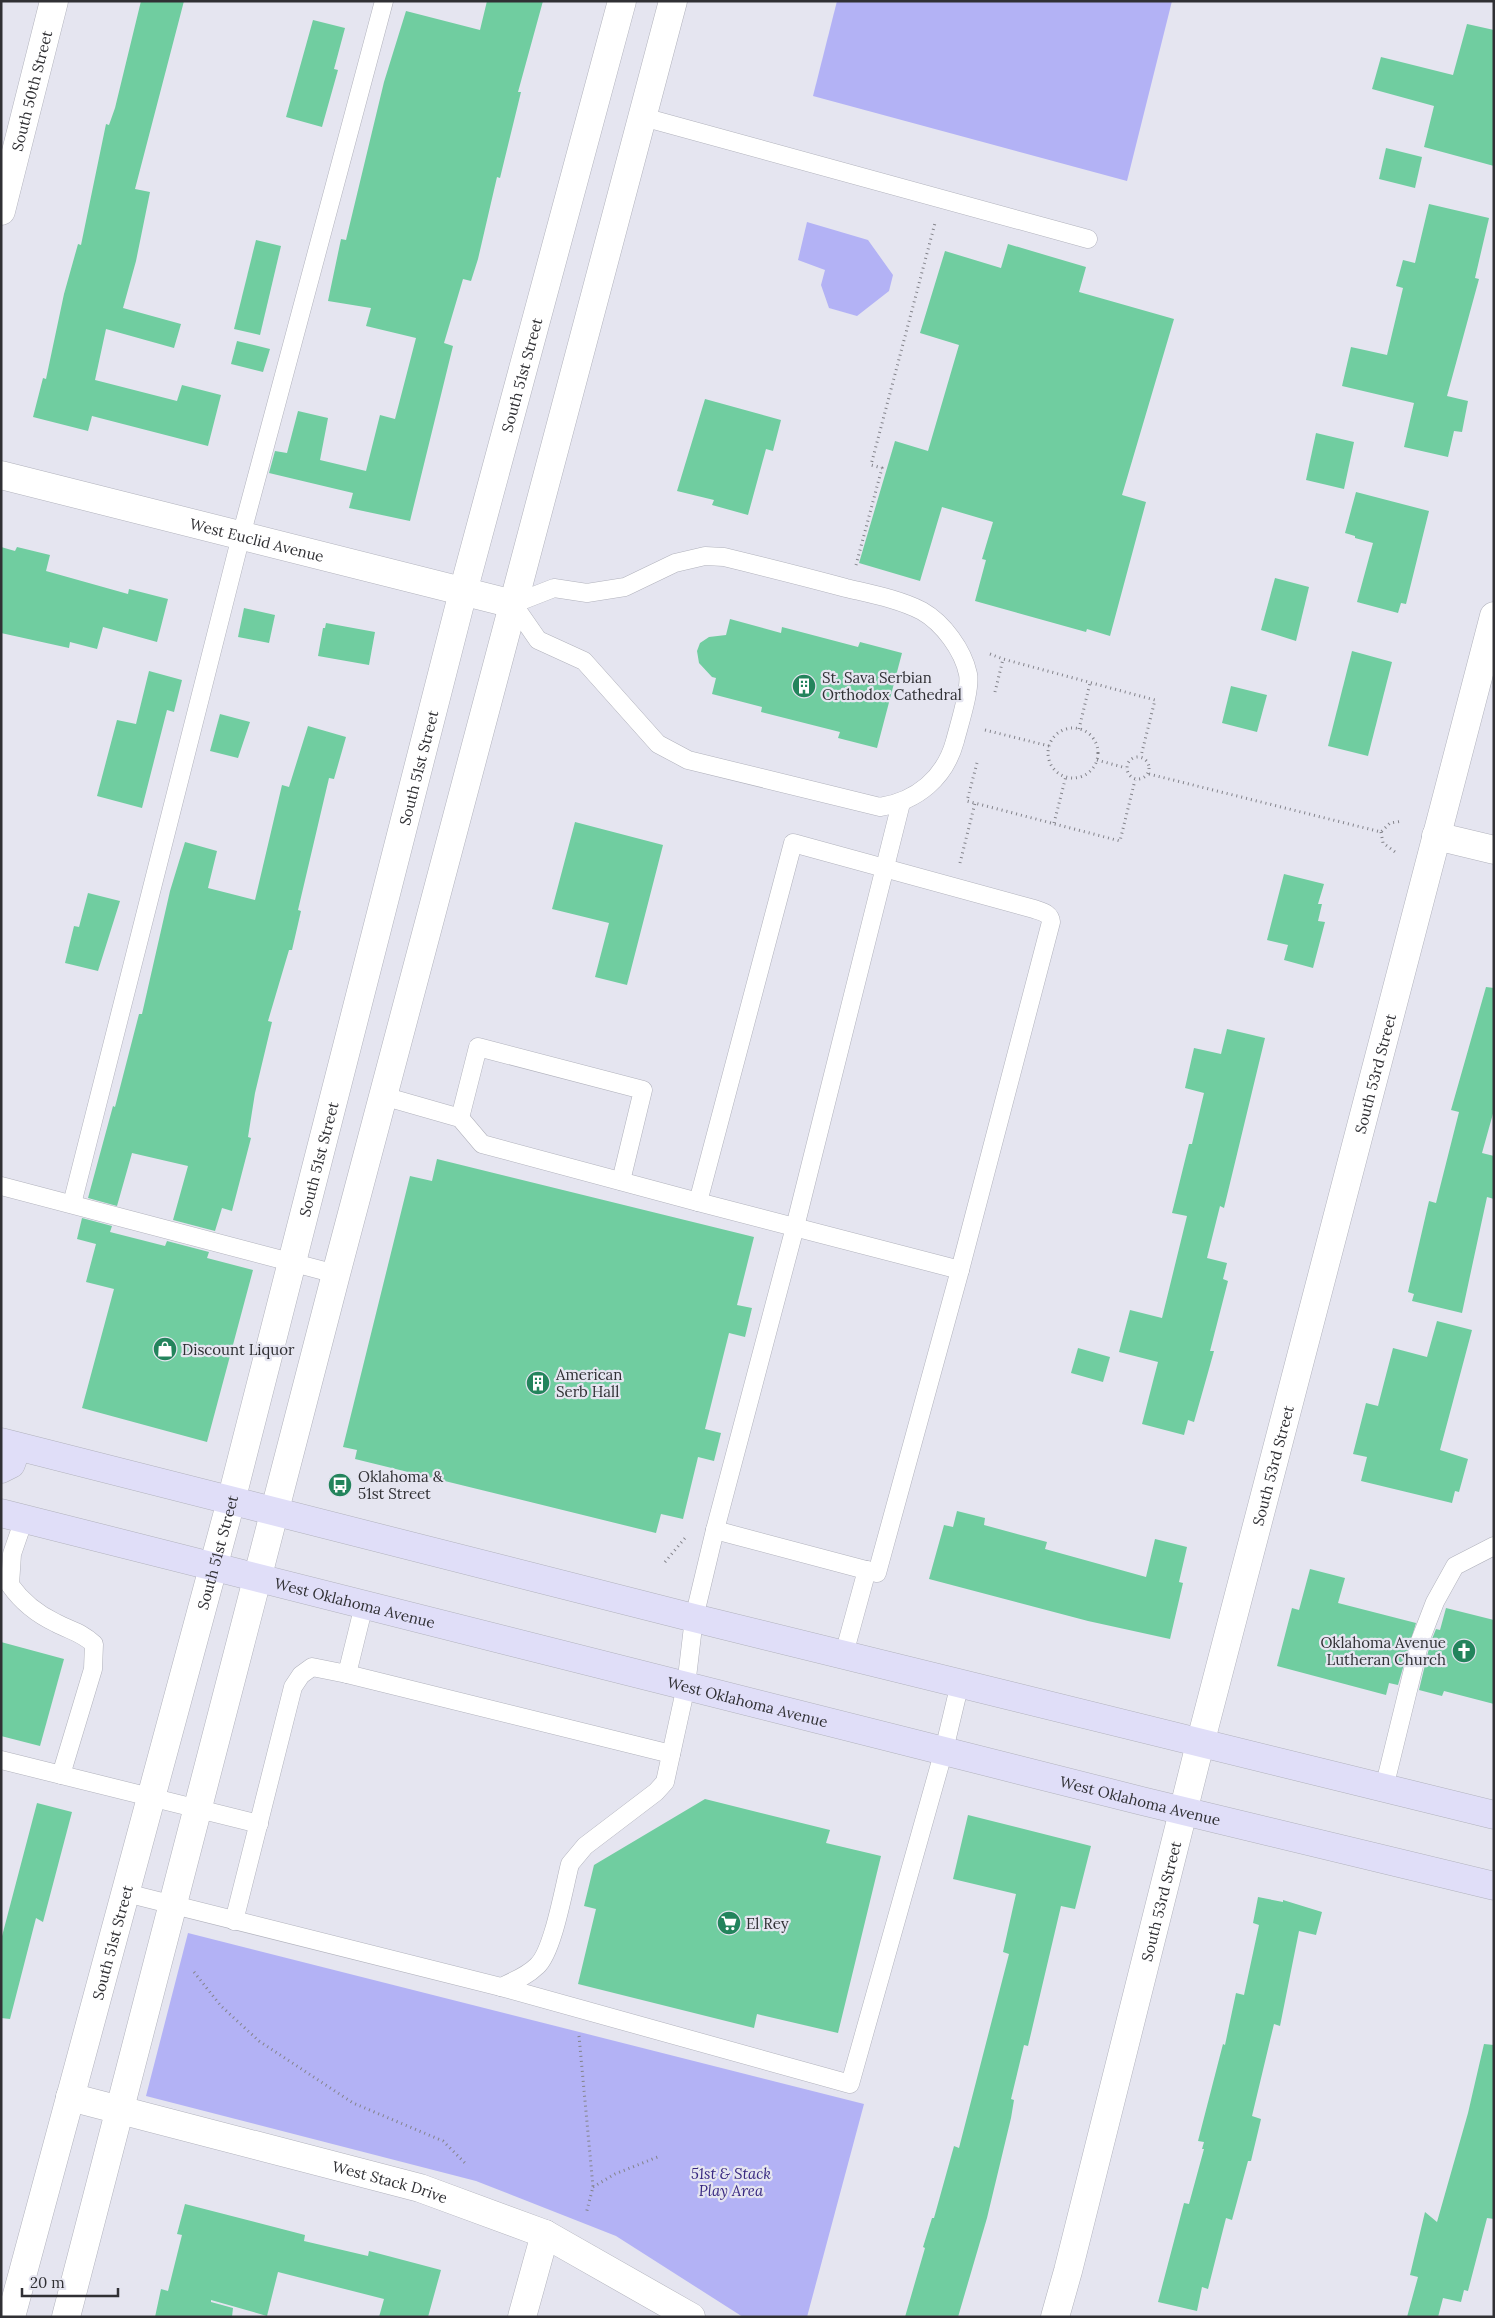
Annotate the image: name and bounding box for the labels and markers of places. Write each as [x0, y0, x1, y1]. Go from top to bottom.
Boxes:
place label: St. Sava Serbian Orthodox Cathedral [822, 668, 962, 704]
building icon: St. Sava Serbian Orthodox Cathedral [791, 673, 817, 699]
shop icon: Discount Liquor [152, 1336, 178, 1362]
place label: Discount Liquor [182, 1340, 295, 1359]
place label: American Serb Hall [555, 1365, 622, 1401]
building icon: American Serb Hall [525, 1370, 551, 1396]
place label: Oklahoma & 51st Street [358, 1467, 444, 1503]
bus stop icon: Oklahoma & 51st Street [327, 1472, 353, 1498]
place label: Oklahoma Avenue Lutheran Church [1320, 1633, 1446, 1669]
church icon: Oklahoma Avenue Lutheran Church [1451, 1638, 1477, 1664]
supermarket icon: El Rey [716, 1910, 742, 1936]
place label: El Rey [746, 1914, 789, 1933]

